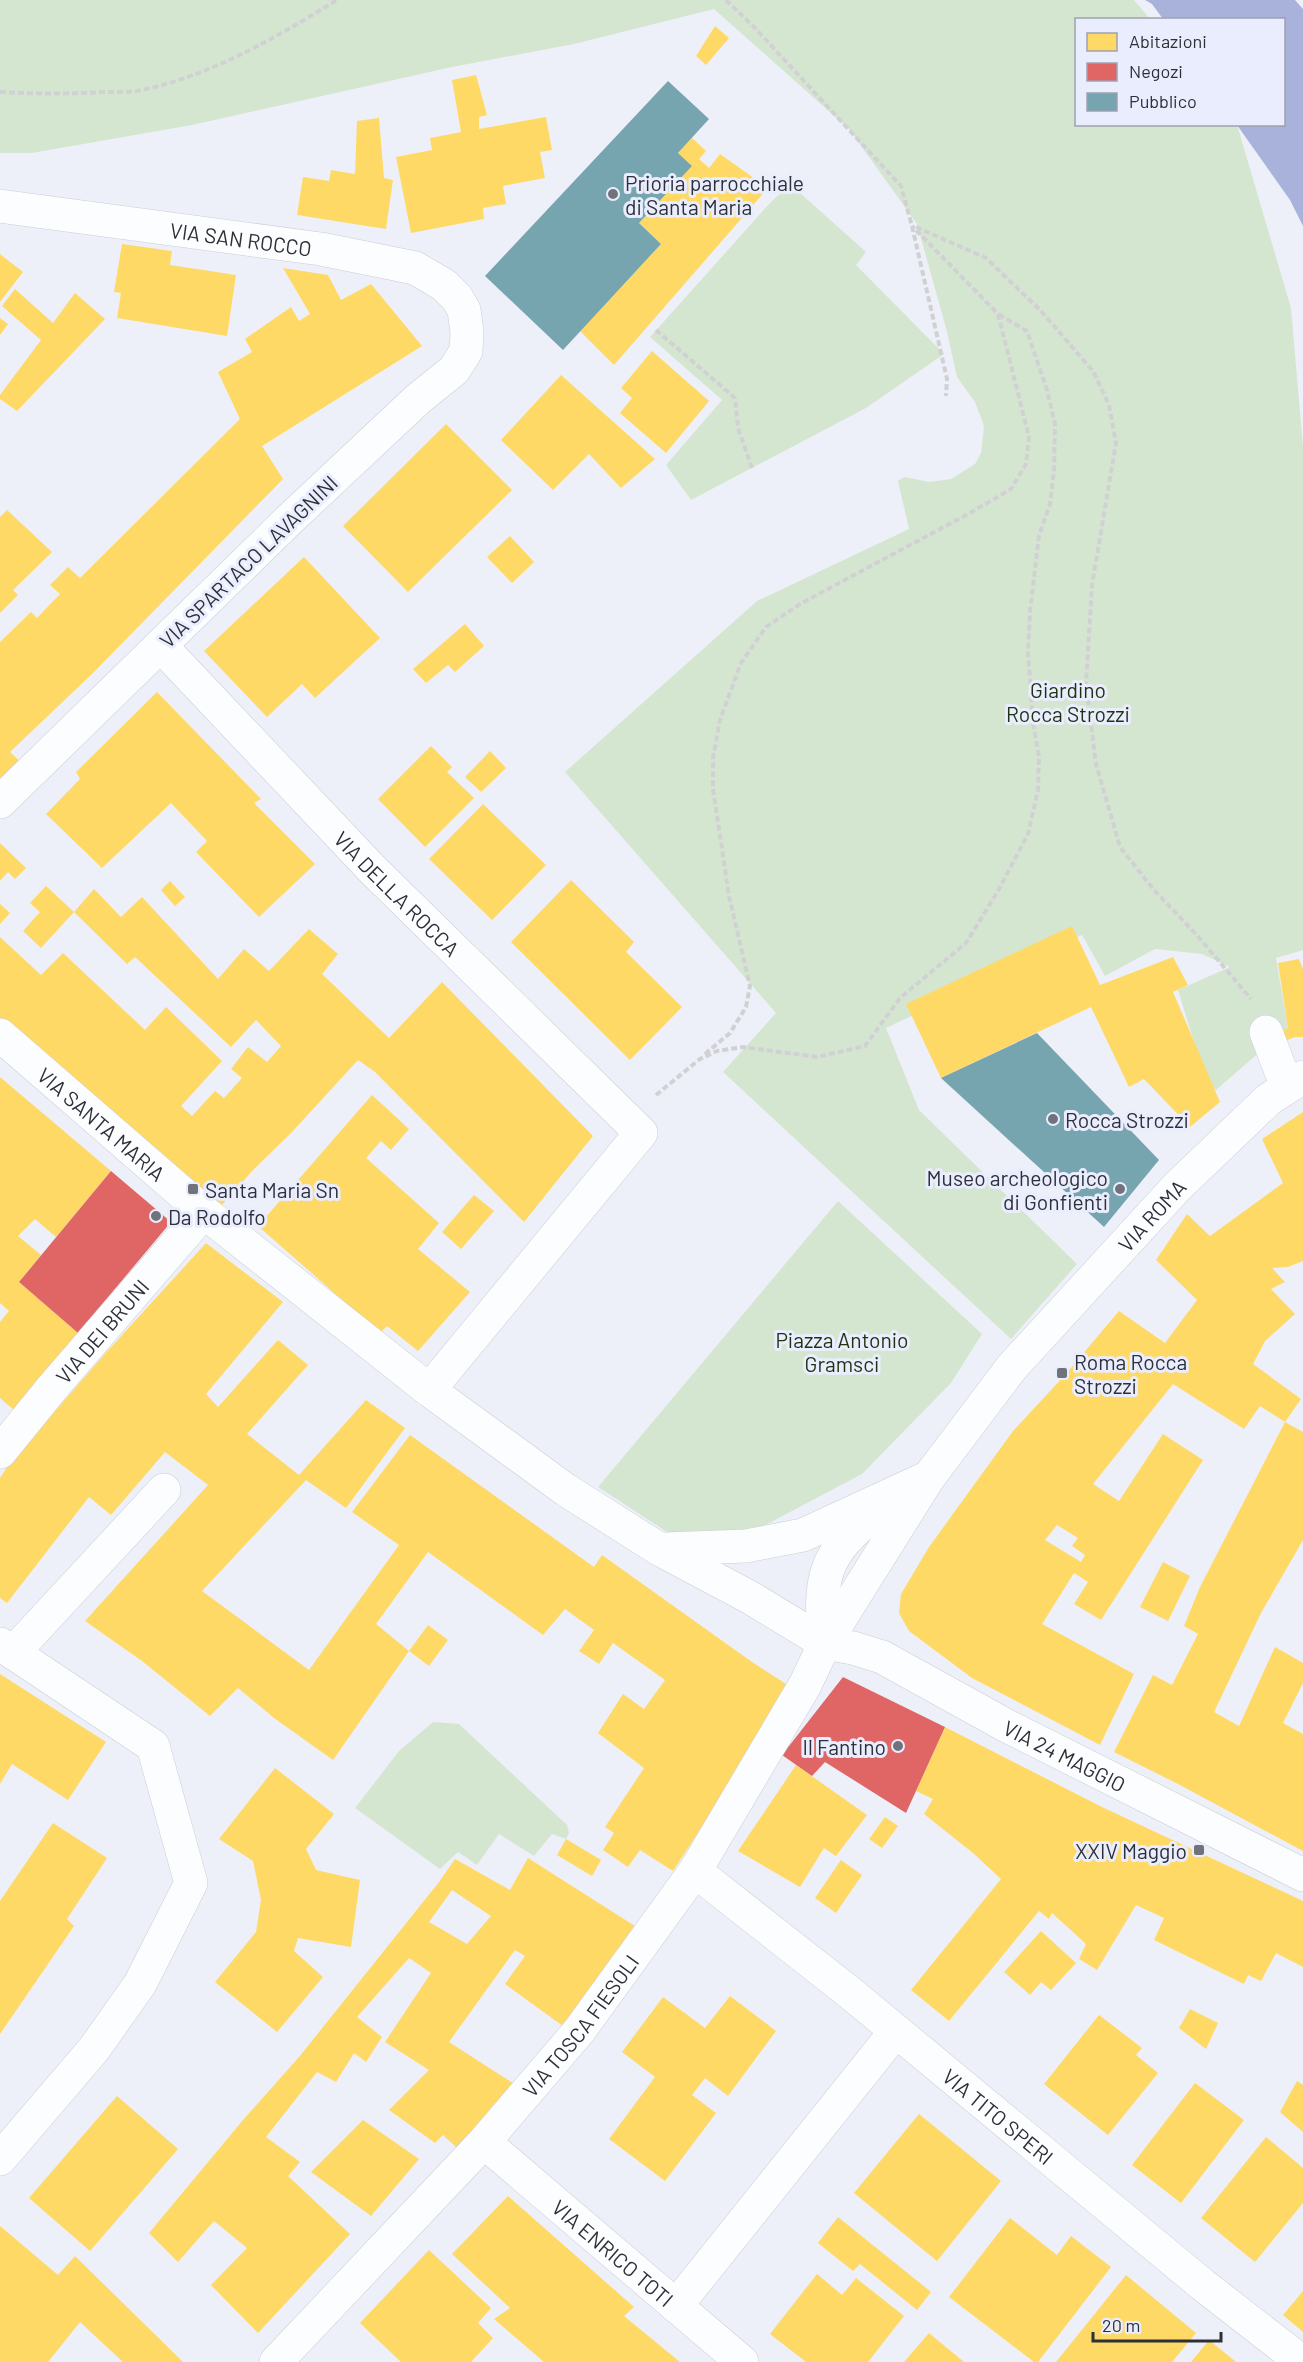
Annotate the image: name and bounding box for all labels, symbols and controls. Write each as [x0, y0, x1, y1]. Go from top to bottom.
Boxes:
legend [1075, 18, 1285, 126]
text: Abitazioni [1129, 30, 1207, 52]
text: Negozi [1129, 60, 1183, 82]
text: Pubblico [1129, 90, 1197, 112]
place label: Prioria parrocchiale di Santa Maria [625, 170, 804, 219]
marker: Prioria parrocchiale di Santa Maria [606, 187, 620, 201]
street label: VIA SAN ROCCO [168, 216, 313, 260]
street label: VIA SPARTACO LAVAGNINI [154, 470, 342, 652]
park label: Giardino Rocca Strozzi [1006, 677, 1130, 726]
street label: VIA DELLA ROCCA [330, 825, 465, 961]
street label: VIA SANTA MARIA [33, 1061, 171, 1186]
place label: Rocca Strozzi [1065, 1107, 1189, 1132]
marker: Rocca Strozzi [1046, 1112, 1060, 1126]
place label: Museo archeologico di Gonfienti [927, 1165, 1108, 1214]
street label: VIA ROMA [1112, 1174, 1191, 1256]
place label: Santa Maria Sn [205, 1177, 339, 1202]
marker: Santa Maria Sn [186, 1182, 200, 1196]
marker: Museo archeologico di Gonfienti [1113, 1182, 1127, 1196]
place label: Da Rodolfo [168, 1204, 266, 1229]
marker: Da Rodolfo [149, 1209, 163, 1223]
street label: VIA DEI BRUNI [50, 1274, 153, 1388]
park label: Piazza Antonio Gramsci [775, 1327, 909, 1376]
place label: Roma Rocca Strozzi [1074, 1349, 1187, 1398]
marker: Roma Rocca Strozzi [1055, 1366, 1069, 1380]
street label: VIA 24 MAGGIO [1000, 1714, 1130, 1796]
place label: Il Fantino [803, 1734, 886, 1759]
marker: Il Fantino [891, 1739, 905, 1753]
place label: XXIV Maggio [1075, 1838, 1187, 1863]
marker: XXIV Maggio [1192, 1843, 1206, 1857]
street label: VIA TOSCA FIESOLI [516, 1949, 643, 2101]
street label: VIA TITO SPERI [938, 2063, 1059, 2169]
street label: VIA ENRICO TOTI [548, 2194, 679, 2311]
scale bar [1093, 2305, 1220, 2343]
text: 20 m [1102, 2314, 1140, 2336]

